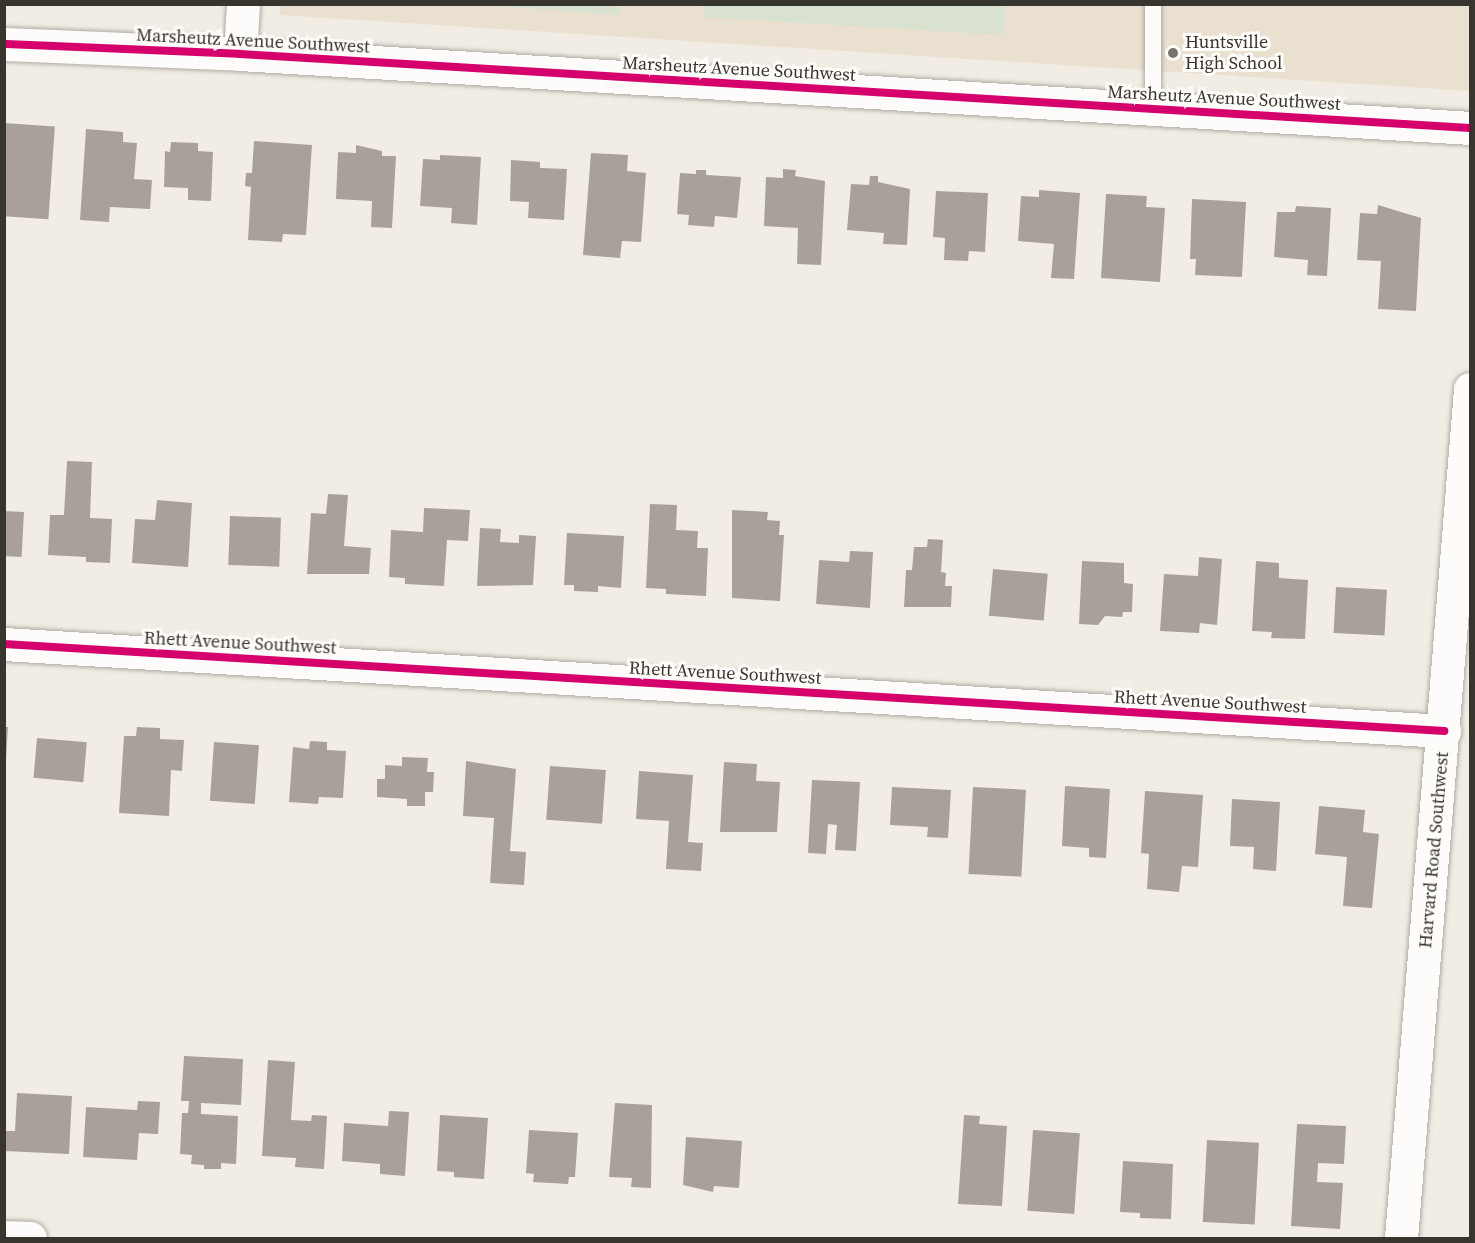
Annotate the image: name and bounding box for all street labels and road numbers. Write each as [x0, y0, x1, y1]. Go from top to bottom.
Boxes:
street label: Marsheutz Avenue Southwest [136, 24, 370, 58]
street label: Marsheutz Avenue Southwest [622, 52, 856, 86]
street label: Marsheutz Avenue Southwest [1107, 81, 1341, 115]
street label: Rhett Avenue Southwest [143, 627, 337, 659]
street label: Rhett Avenue Southwest [628, 657, 822, 689]
street label: Rhett Avenue Southwest [1113, 686, 1307, 718]
street label: Harvard Road Southwest [1415, 751, 1453, 949]

